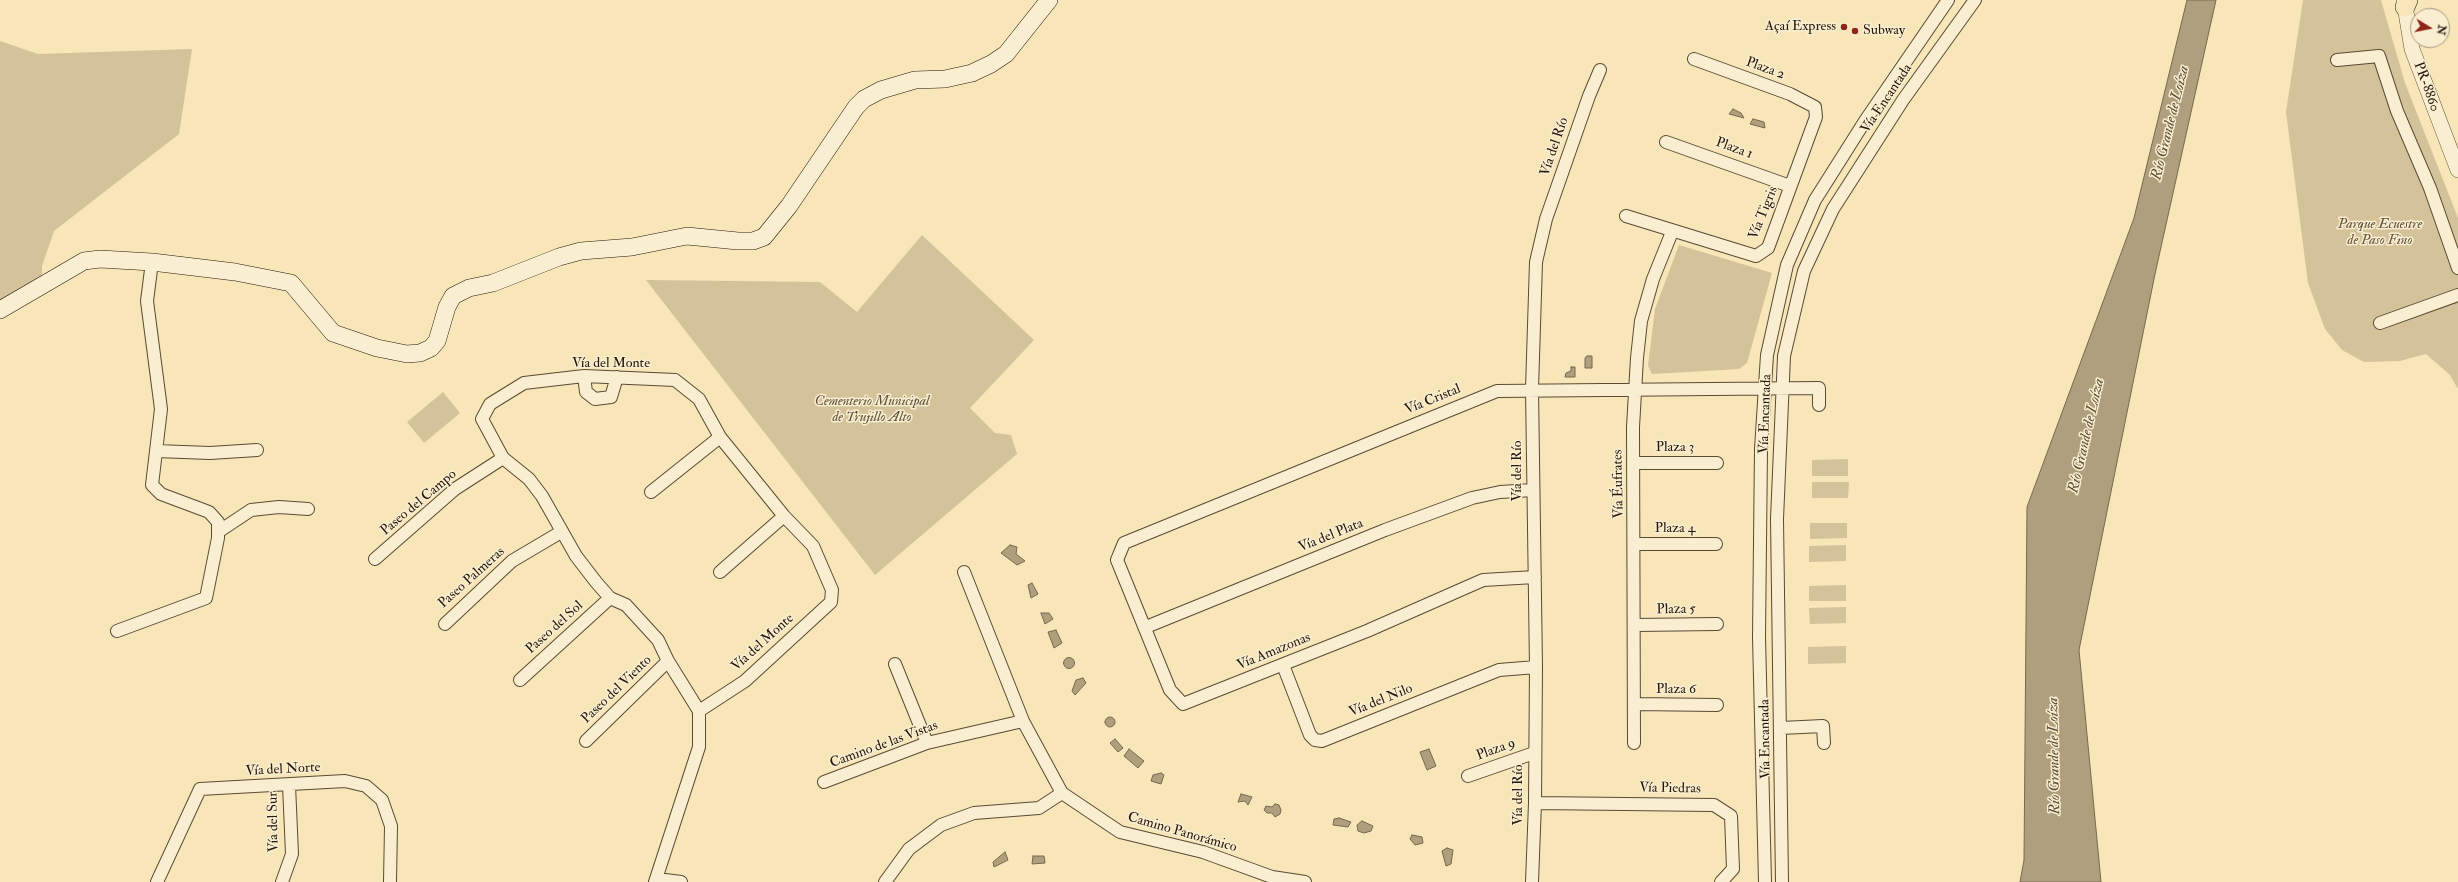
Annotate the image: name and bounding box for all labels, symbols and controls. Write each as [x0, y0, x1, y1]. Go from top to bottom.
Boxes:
north arrow [2410, 8, 2450, 48]
place label: Açaí Express [1765, 19, 1836, 35]
marker: Açaí Express [1839, 22, 1849, 32]
place label: Subway [1863, 23, 1905, 39]
text: N [2434, 24, 2449, 36]
marker: Subway [1850, 26, 1860, 36]
street label: Plaza 2 [1743, 54, 1787, 84]
street label: PR-8860 [2409, 60, 2443, 114]
street label: Vía Encantada [1858, 61, 1916, 137]
water label: Río Grande de Loíza [2148, 64, 2194, 182]
street label: Vía del Río [1537, 115, 1573, 179]
street label: Plaza 1 [1713, 135, 1755, 163]
street label: Vía Tigris [1746, 184, 1782, 242]
park label: Parque Ecuestre de Paso Fino [2338, 217, 2422, 250]
street label: Vía del Monte [572, 356, 650, 372]
street label: Vía Encantada [1756, 374, 1776, 454]
water label: Río Grande de Loíza [2065, 377, 2109, 495]
street label: Vía Cristal [1403, 381, 1463, 419]
park label: Cementerio Municipal de Trujillo Alto [815, 394, 929, 426]
street label: Plaza 3 [1656, 440, 1694, 456]
street label: Vía del Río [1510, 441, 1526, 501]
street label: Vía Éufrates [1610, 449, 1628, 519]
street label: Paseo del Campo [378, 466, 460, 540]
street label: Vía del Plata [1296, 515, 1366, 557]
street label: Plaza 4 [1655, 521, 1695, 537]
street label: Paseo Palmeras [435, 544, 509, 612]
street label: Paseo del Sol [523, 598, 587, 658]
street label: Plaza 5 [1656, 601, 1696, 619]
street label: Vía del Monte [728, 611, 798, 675]
street label: Vía Amazonas [1235, 630, 1313, 674]
street label: Paseo del Viento [578, 652, 656, 728]
street label: Vía del Nilo [1347, 681, 1415, 721]
street label: Plaza 6 [1656, 682, 1696, 698]
water label: Río Grande de Loíza [2045, 697, 2065, 815]
street label: Vía Encantada [1757, 699, 1775, 779]
street label: Camino de las Vistas [828, 718, 940, 772]
street label: Plaza 9 [1474, 735, 1518, 765]
street label: Vía del Norte [245, 760, 321, 780]
street label: Vía del Río [1511, 765, 1527, 825]
street label: Vía Piedras [1639, 780, 1701, 798]
street label: Vía del Sur [265, 792, 283, 852]
street label: Camino Panorámico [1125, 809, 1239, 857]

